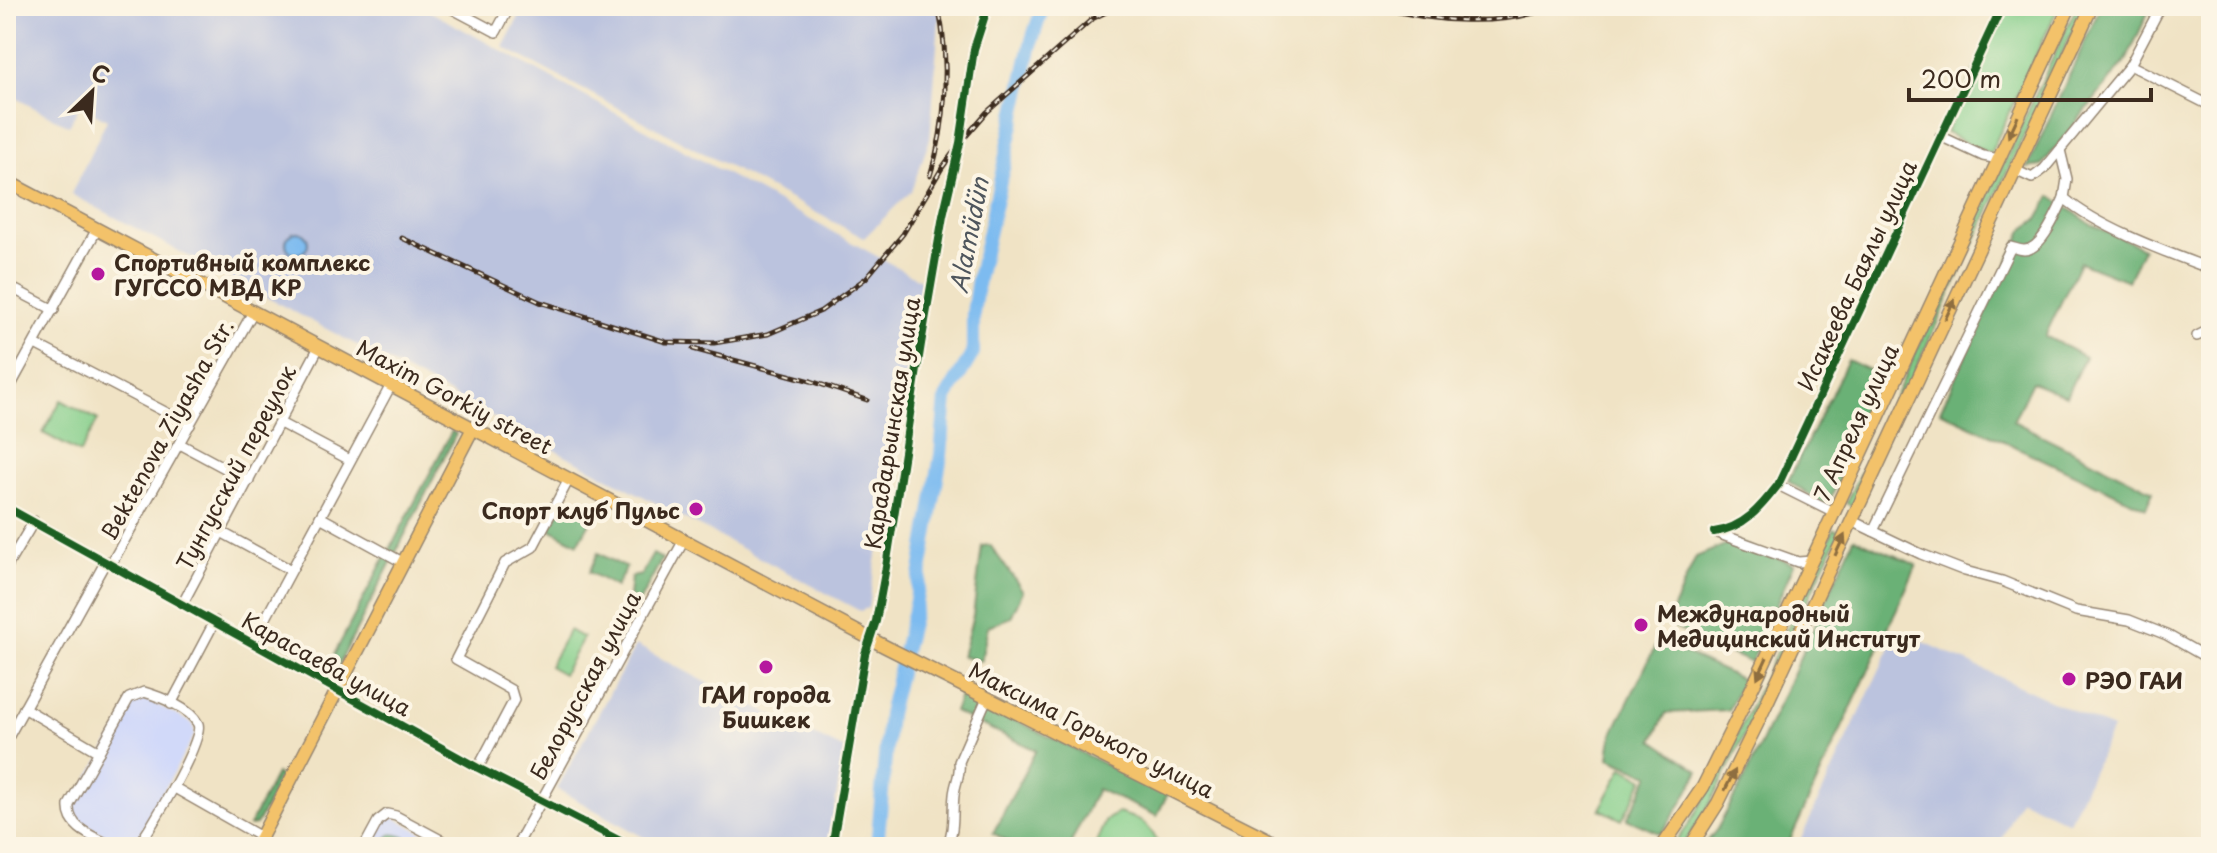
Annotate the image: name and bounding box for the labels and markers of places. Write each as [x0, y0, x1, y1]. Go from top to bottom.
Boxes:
place label: Спортивный комплекс ГУГССО МВД КР [114, 245, 370, 303]
marker: Спортивный комплекс ГУГССО МВД КР [89, 265, 107, 283]
place label: Спорт клуб Пульс [481, 493, 680, 526]
marker: Спорт клуб Пульс [687, 500, 705, 518]
place label: Международный Медицинский Институт [1657, 596, 1921, 654]
marker: Международный Медицинский Институт [1632, 616, 1650, 634]
marker: ГАИ города Бишкек [757, 658, 775, 676]
place label: РЭО ГАИ [2085, 663, 2183, 696]
marker: РЭО ГАИ [2060, 670, 2078, 688]
place label: ГАИ города Бишкек [701, 677, 831, 735]

